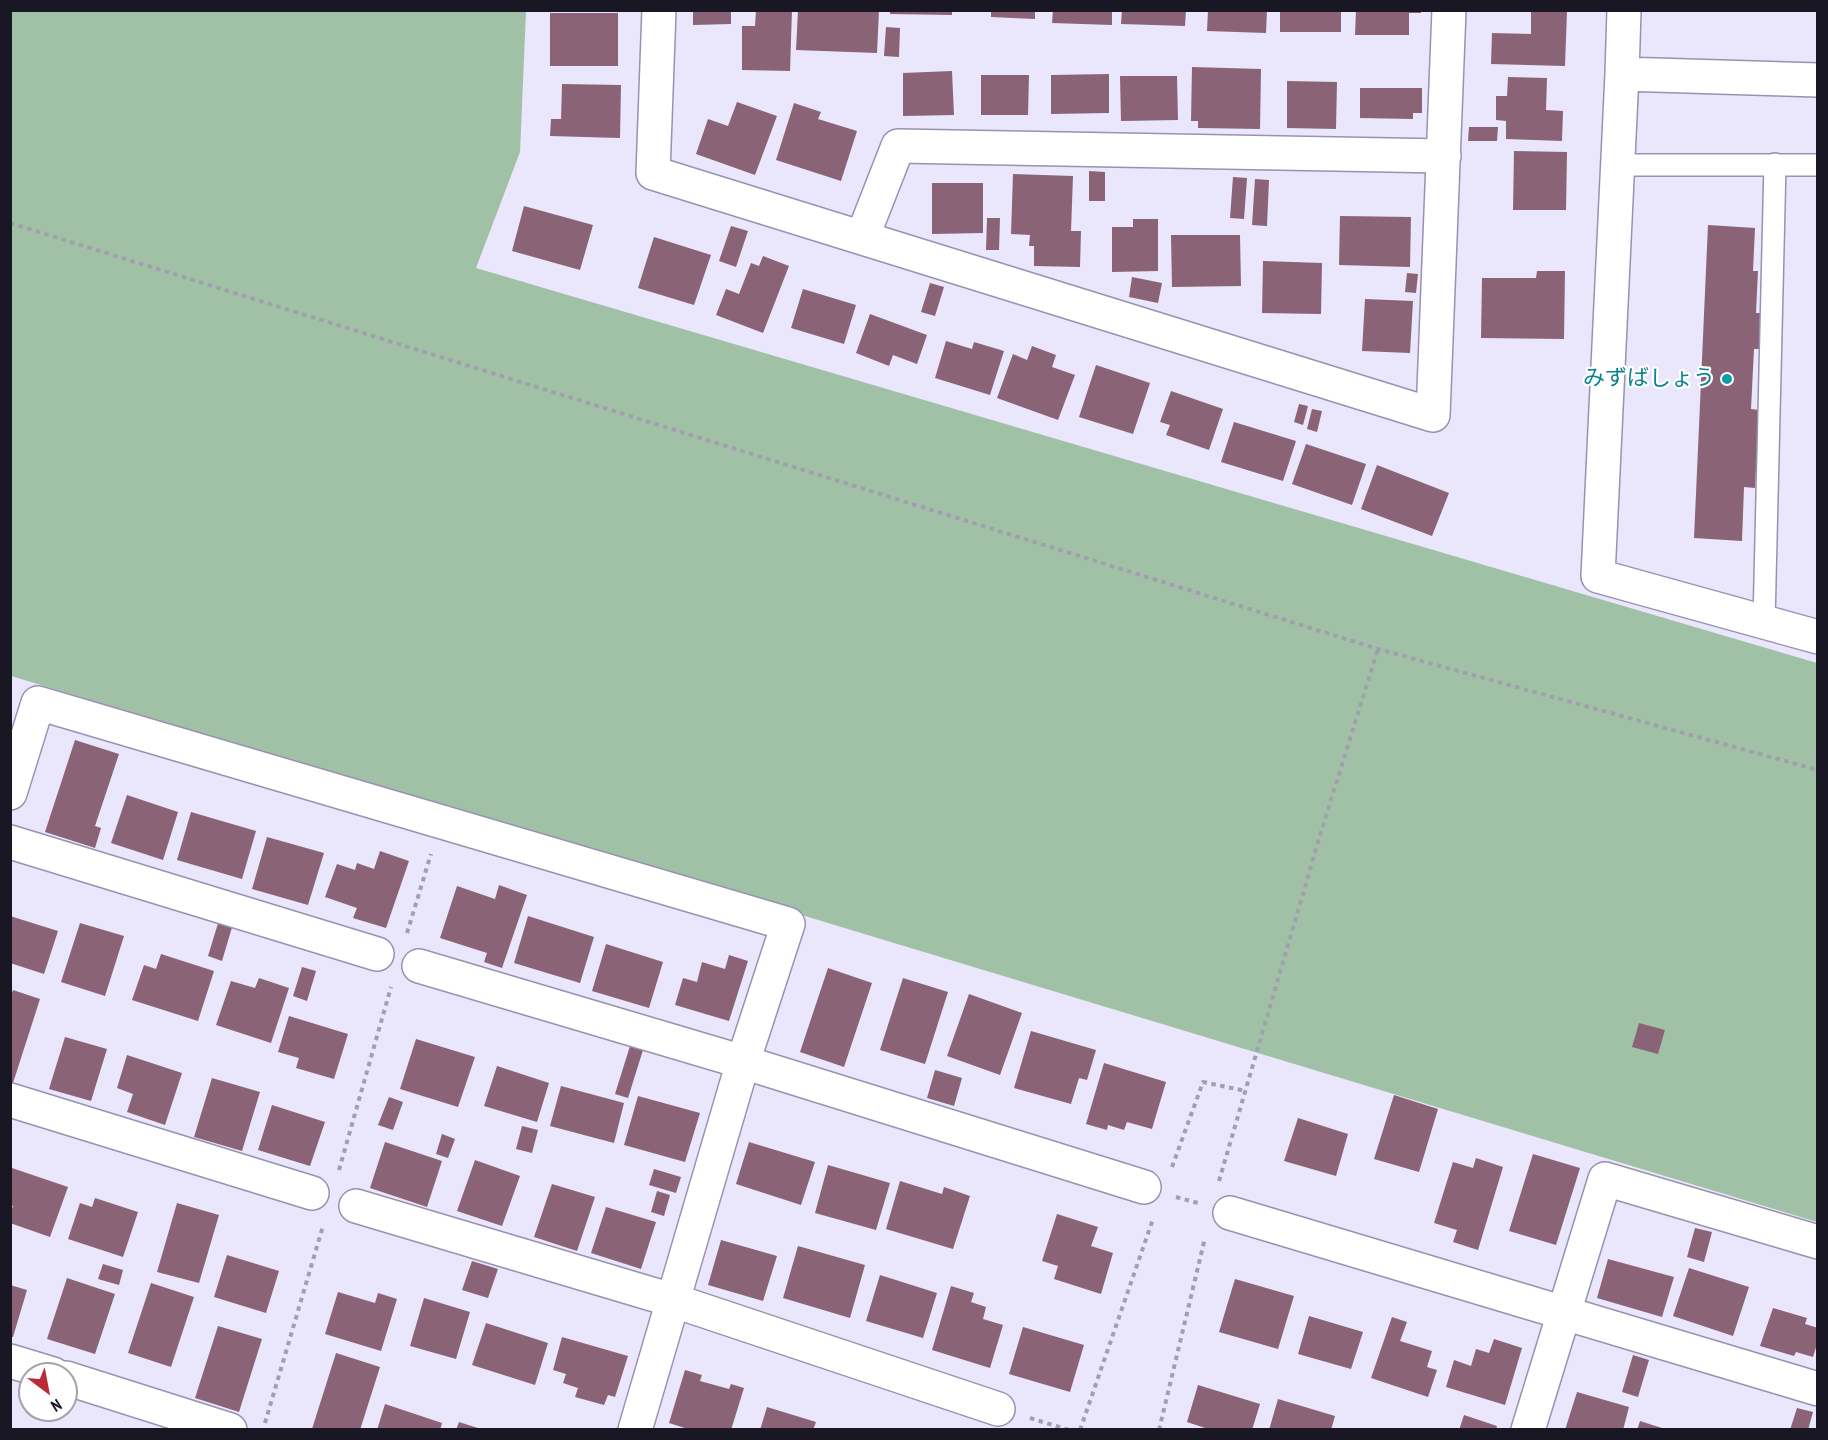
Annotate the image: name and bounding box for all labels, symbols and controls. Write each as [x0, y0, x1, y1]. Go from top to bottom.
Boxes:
place label: みずばしょう [1583, 366, 1715, 392]
marker: みずばしょう [1720, 372, 1734, 386]
north arrow [18, 1362, 78, 1422]
text: N [48, 1395, 65, 1416]

